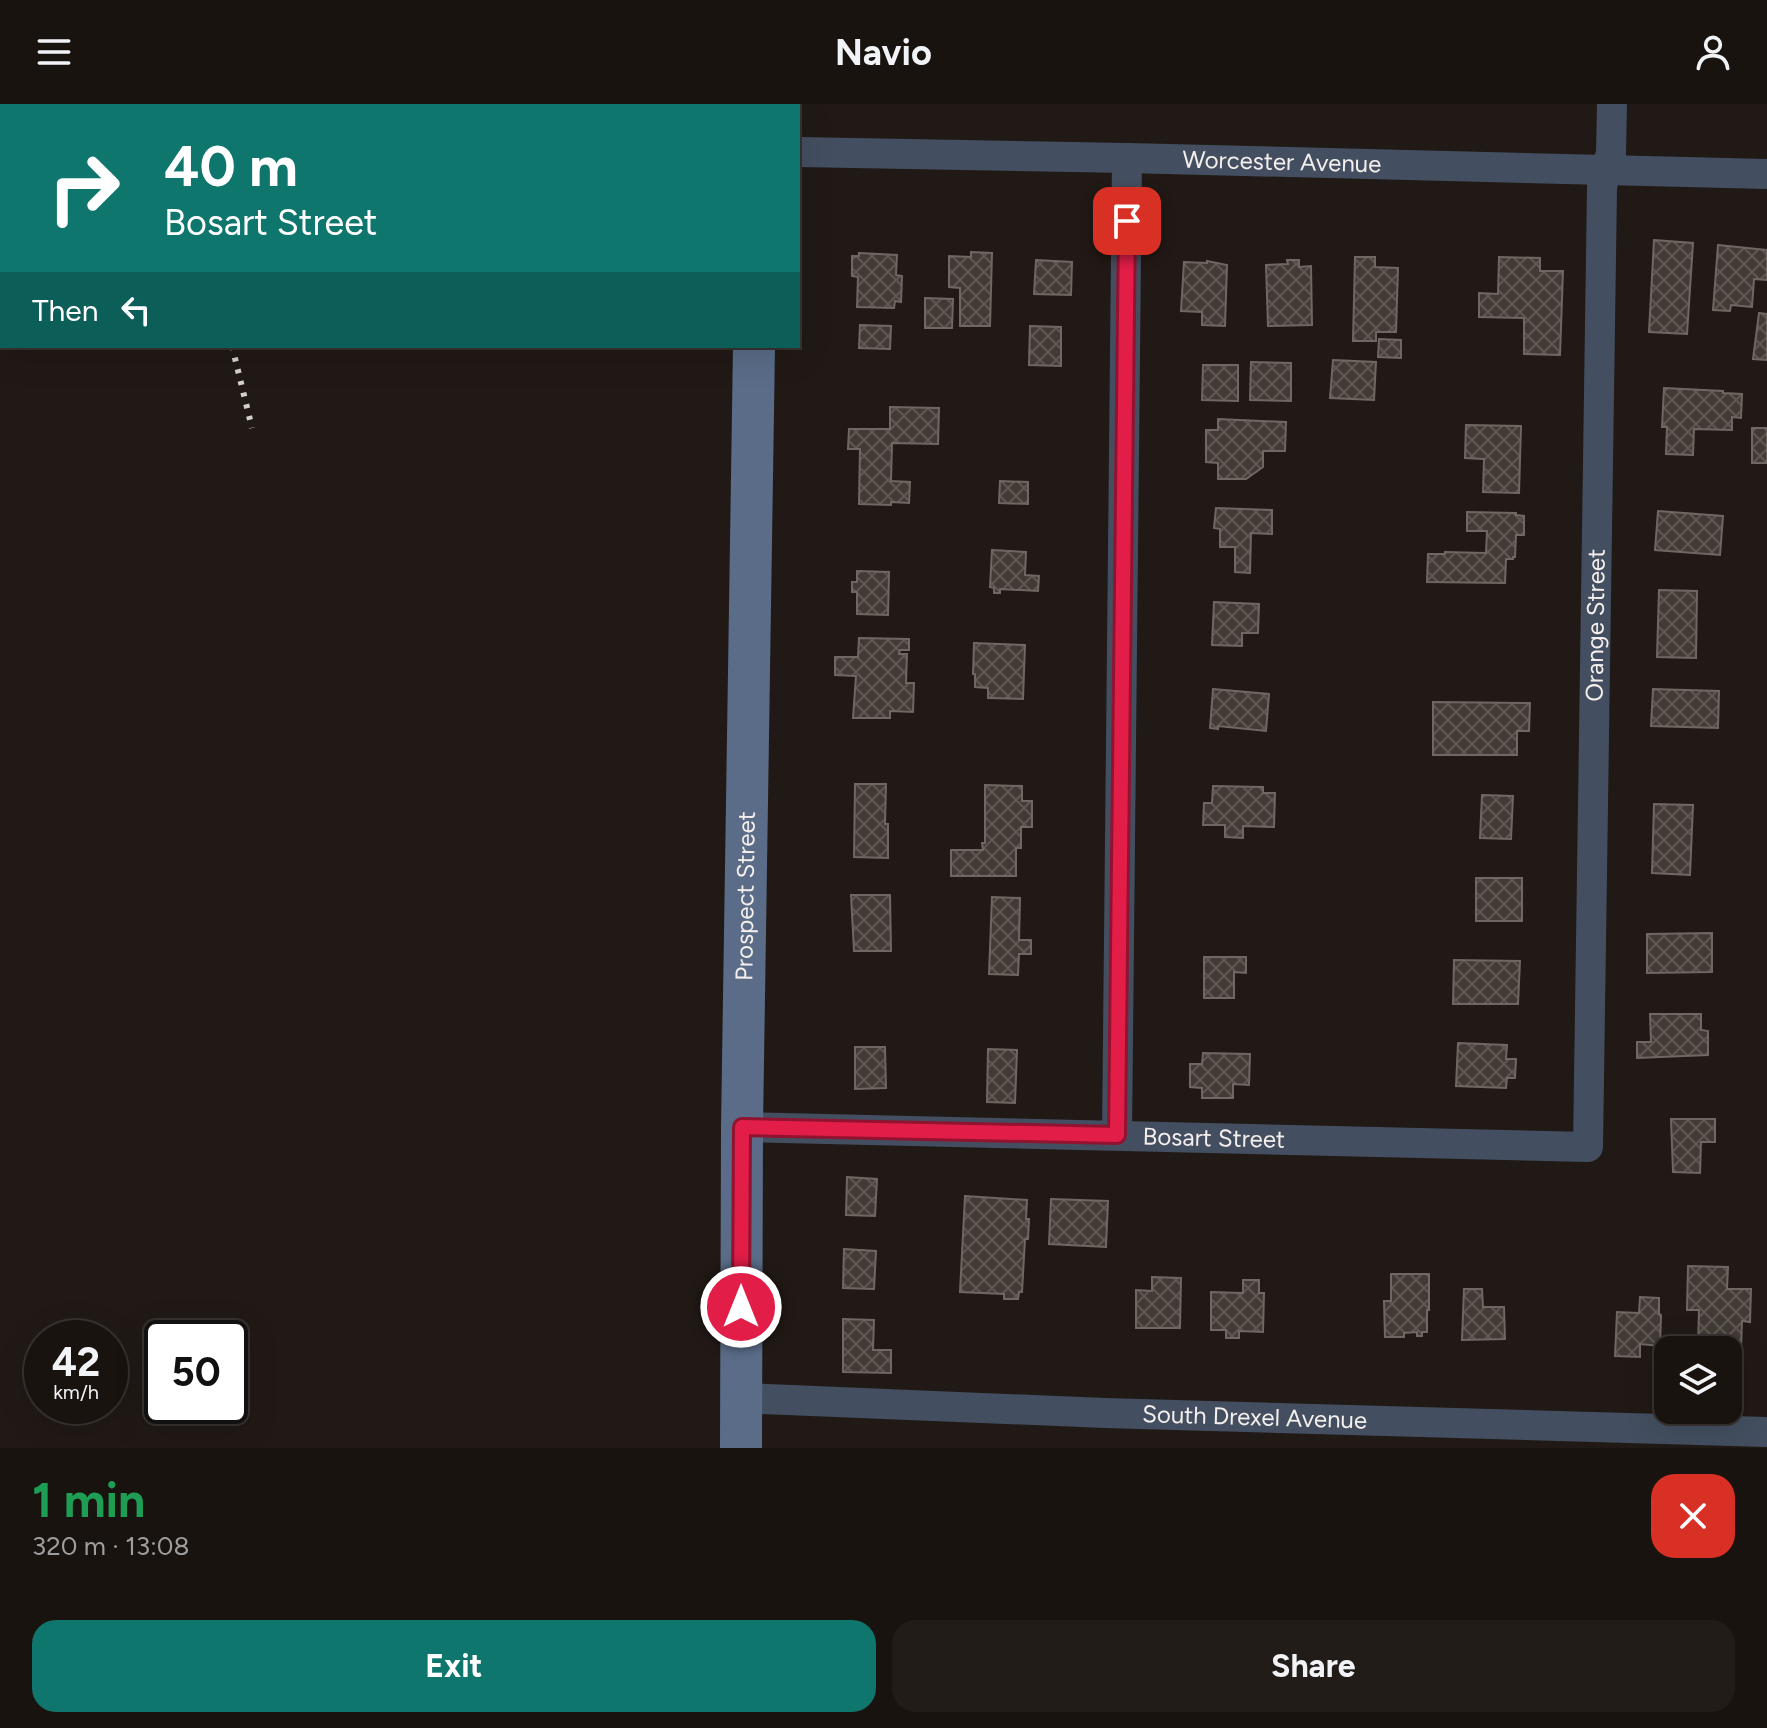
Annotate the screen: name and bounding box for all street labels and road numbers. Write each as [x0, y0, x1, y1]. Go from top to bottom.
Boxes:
street label: Worcester Avenue [1182, 144, 1382, 178]
street label: Orange Street [1580, 549, 1611, 702]
street label: Prospect Street [729, 811, 761, 981]
street label: Bosart Street [1142, 1121, 1285, 1154]
street label: South Drexel Avenue [1142, 1399, 1367, 1435]

